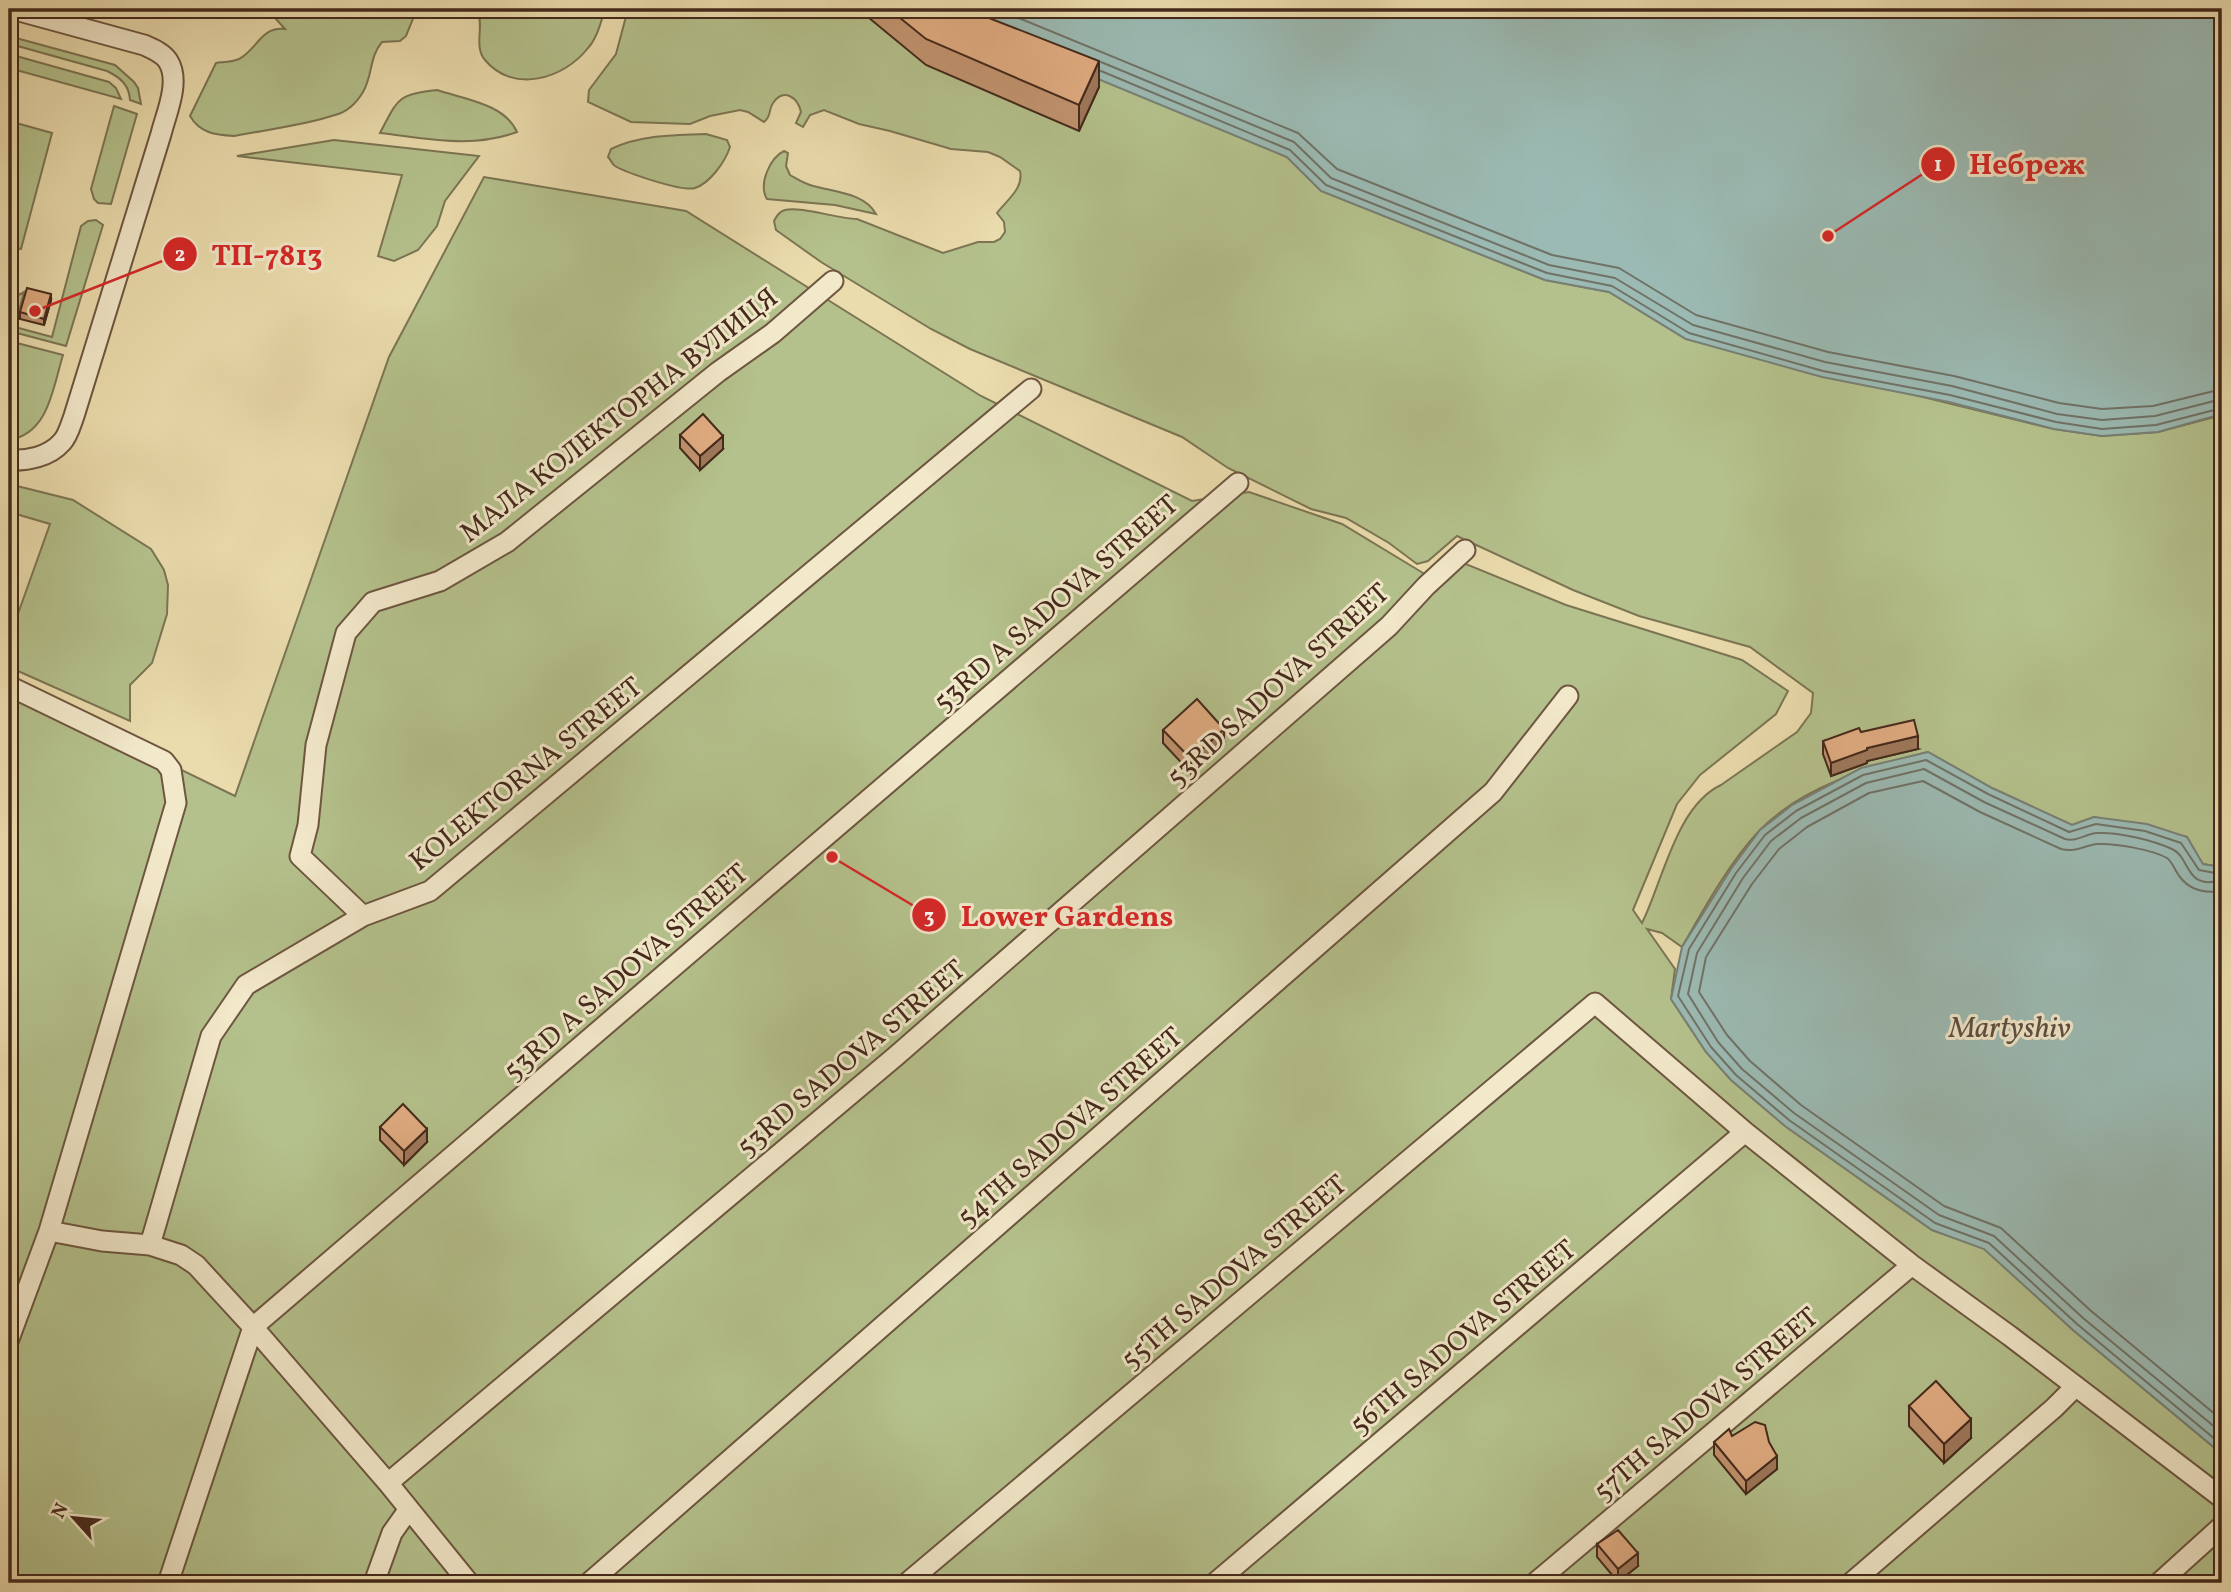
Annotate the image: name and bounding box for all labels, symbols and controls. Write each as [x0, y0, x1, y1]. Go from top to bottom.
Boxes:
callout: Небреж [1920, 138, 2099, 189]
text: Небреж [1969, 145, 2085, 187]
text: 1 [1934, 151, 1942, 180]
callout: ТП-7813 [162, 229, 337, 280]
text: ТП-7813 [211, 236, 323, 278]
text: 2 [175, 241, 185, 270]
street label: МАЛА КОЛЕКТОРНА ВУЛИЦЯ [452, 279, 787, 553]
street label: 53RD A SADOVA STREET [926, 486, 1188, 721]
street label: 53RD SADOVA STREET [1159, 575, 1399, 797]
street label: KOLEKTORNA STREET [402, 669, 651, 881]
street label: 53RD A SADOVA STREET [496, 855, 758, 1090]
callout: Lower Gardens [912, 890, 1188, 941]
text: Lower Gardens [961, 897, 1173, 939]
text: 3 [924, 903, 934, 932]
street label: 53RD SADOVA STREET [729, 951, 974, 1166]
water label: Martyshiv [1948, 1008, 2071, 1050]
street label: 54TH SADOVA STREET [949, 1019, 1192, 1237]
street label: 55TH SADOVA STREET [1113, 1167, 1356, 1379]
street label: 56TH SADOVA STREET [1342, 1231, 1585, 1444]
street label: 57TH SADOVA STREET [1586, 1299, 1828, 1511]
north arrow [38, 1484, 108, 1554]
text: N [46, 1499, 75, 1523]

